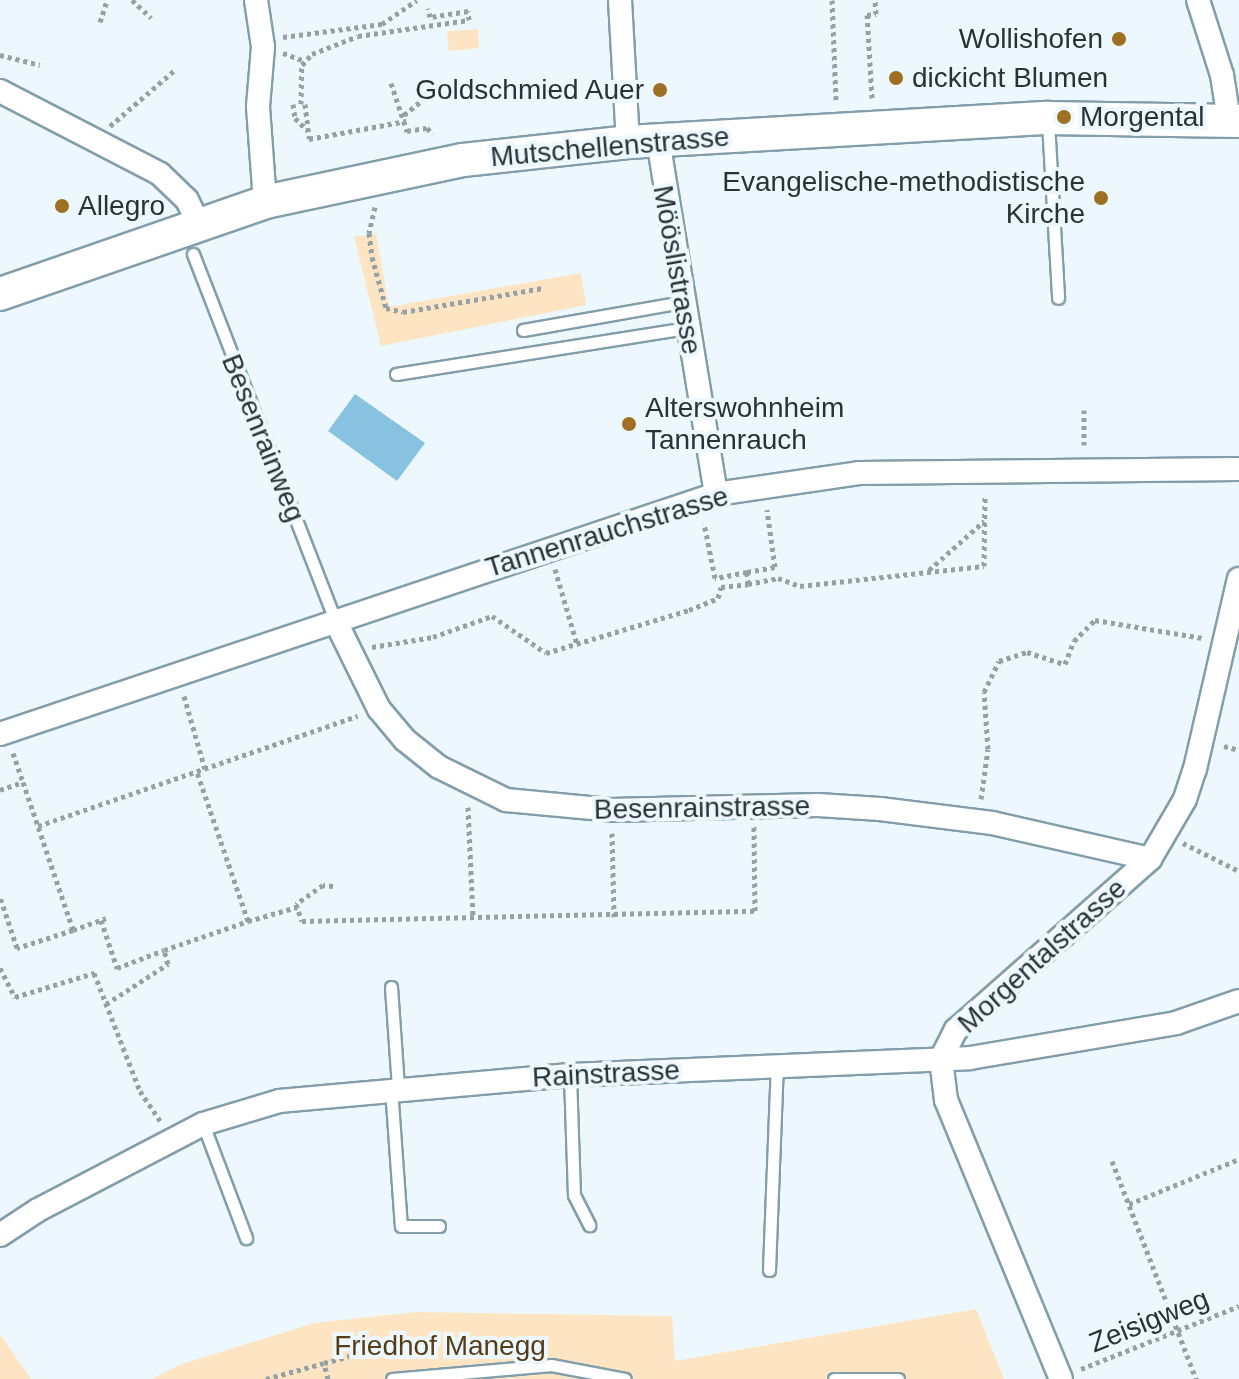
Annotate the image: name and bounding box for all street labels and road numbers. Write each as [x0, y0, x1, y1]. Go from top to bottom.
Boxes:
street label: Mutschellenstrasse [489, 120, 731, 174]
street label: Mööslistrasse [646, 183, 708, 357]
street label: Besenrainweg [214, 349, 312, 527]
street label: Tannenrauchstrasse [482, 479, 732, 585]
street label: Besenrainstrasse [594, 789, 810, 827]
street label: Morgentalstrasse [951, 872, 1133, 1040]
street label: Rainstrasse [531, 1053, 681, 1095]
street label: Zeisigweg [1084, 1282, 1214, 1360]

